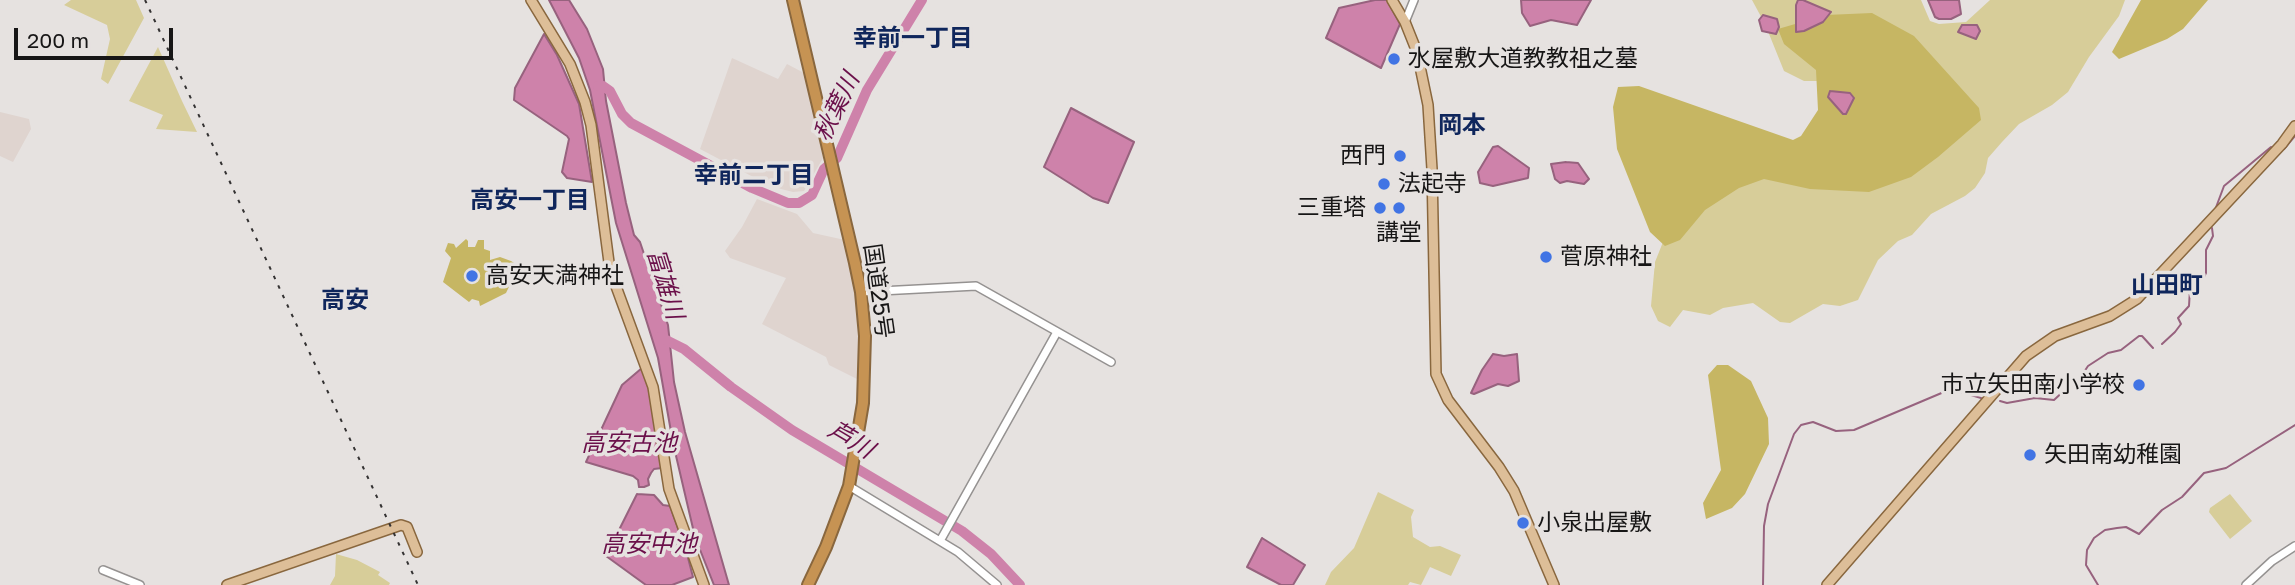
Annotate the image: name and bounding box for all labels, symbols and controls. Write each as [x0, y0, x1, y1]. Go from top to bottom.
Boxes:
scale bar [18, 14, 177, 58]
district label: 幸前一丁目 [853, 24, 973, 52]
text: 200 m [27, 27, 89, 53]
place label: 水屋敷大道教教祖之墓 [1408, 45, 1638, 73]
marker: 水屋敷大道教教祖之墓 [1386, 51, 1402, 67]
water label: 秋葉川 [808, 68, 866, 146]
district label: 岡本 [1438, 111, 1486, 139]
place label: 西門 [1340, 142, 1386, 170]
marker: 西門 [1392, 148, 1408, 164]
district label: 幸前二丁目 [694, 161, 814, 189]
place label: 法起寺 [1398, 170, 1467, 198]
marker: 法起寺 [1376, 176, 1392, 192]
district label: 高安一丁目 [470, 186, 590, 214]
place label: 三重塔 [1297, 194, 1366, 222]
marker: 三重塔 [1372, 200, 1388, 216]
marker: 講堂 [1391, 200, 1407, 216]
place label: 講堂 [1376, 219, 1422, 247]
street label: 国道25号 [858, 242, 898, 340]
place label: 菅原神社 [1560, 243, 1652, 271]
water label: 富雄川 [641, 245, 689, 323]
marker: 菅原神社 [1538, 249, 1554, 265]
place label: 高安天満神社 [486, 262, 624, 290]
marker: 高安天満神社 [464, 268, 480, 284]
district label: 山田町 [2131, 271, 2203, 299]
district label: 高安 [321, 286, 369, 314]
place label: 市立矢田南小学校 [1941, 371, 2125, 399]
marker: 市立矢田南小学校 [2131, 377, 2147, 393]
water label: 芦川 [823, 415, 879, 465]
water label: 高安古池 [581, 429, 677, 457]
place label: 矢田南幼稚園 [2044, 441, 2182, 469]
marker: 矢田南幼稚園 [2022, 447, 2038, 463]
place label: 小泉出屋敷 [1537, 509, 1652, 537]
marker: 小泉出屋敷 [1515, 515, 1531, 531]
water label: 高安中池 [601, 530, 697, 558]

